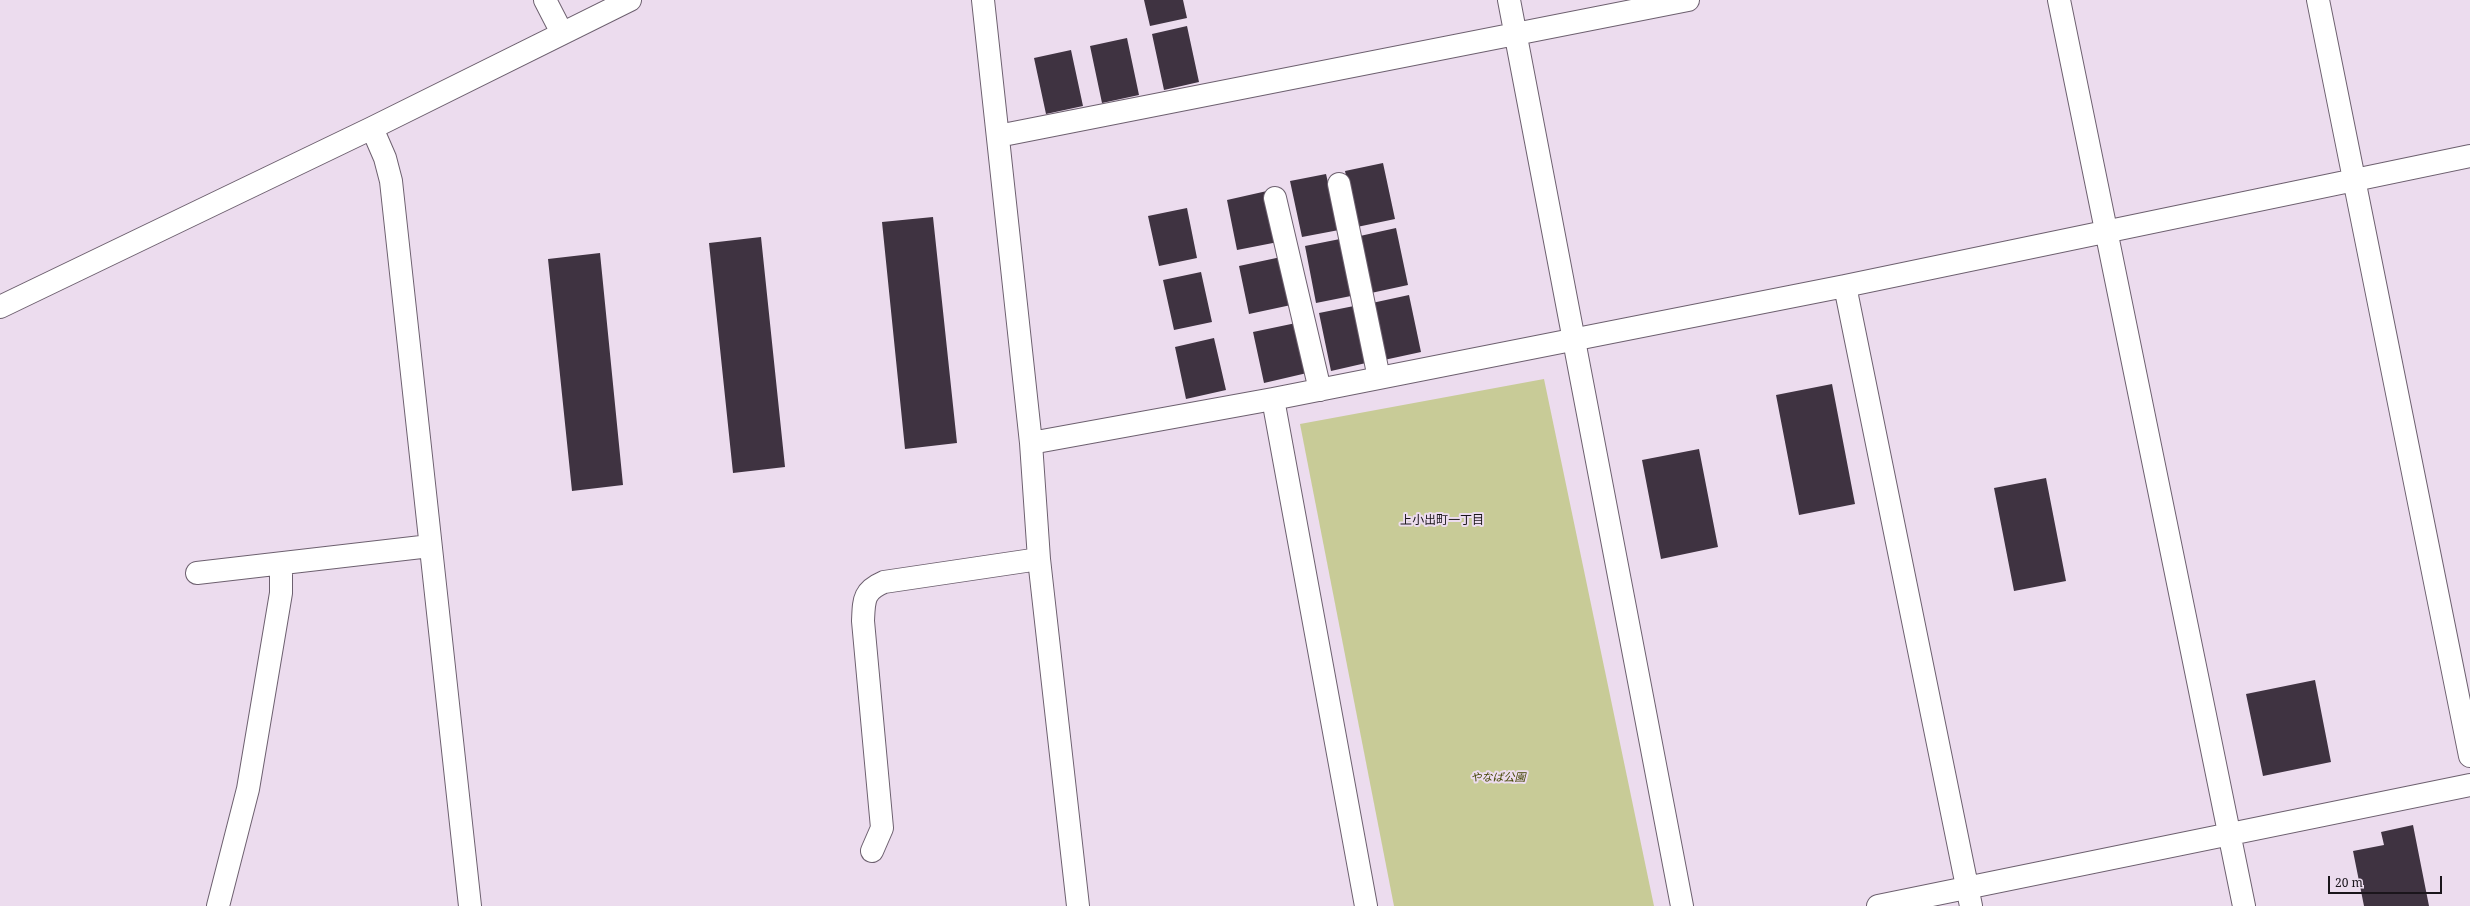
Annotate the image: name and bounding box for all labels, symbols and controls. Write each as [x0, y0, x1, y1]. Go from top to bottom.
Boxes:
district label: 上小出町一丁目 [1400, 514, 1484, 528]
park label: やなば公園 [1471, 771, 1525, 785]
scale bar [2330, 868, 2444, 894]
text: 20 m [2335, 874, 2363, 891]

